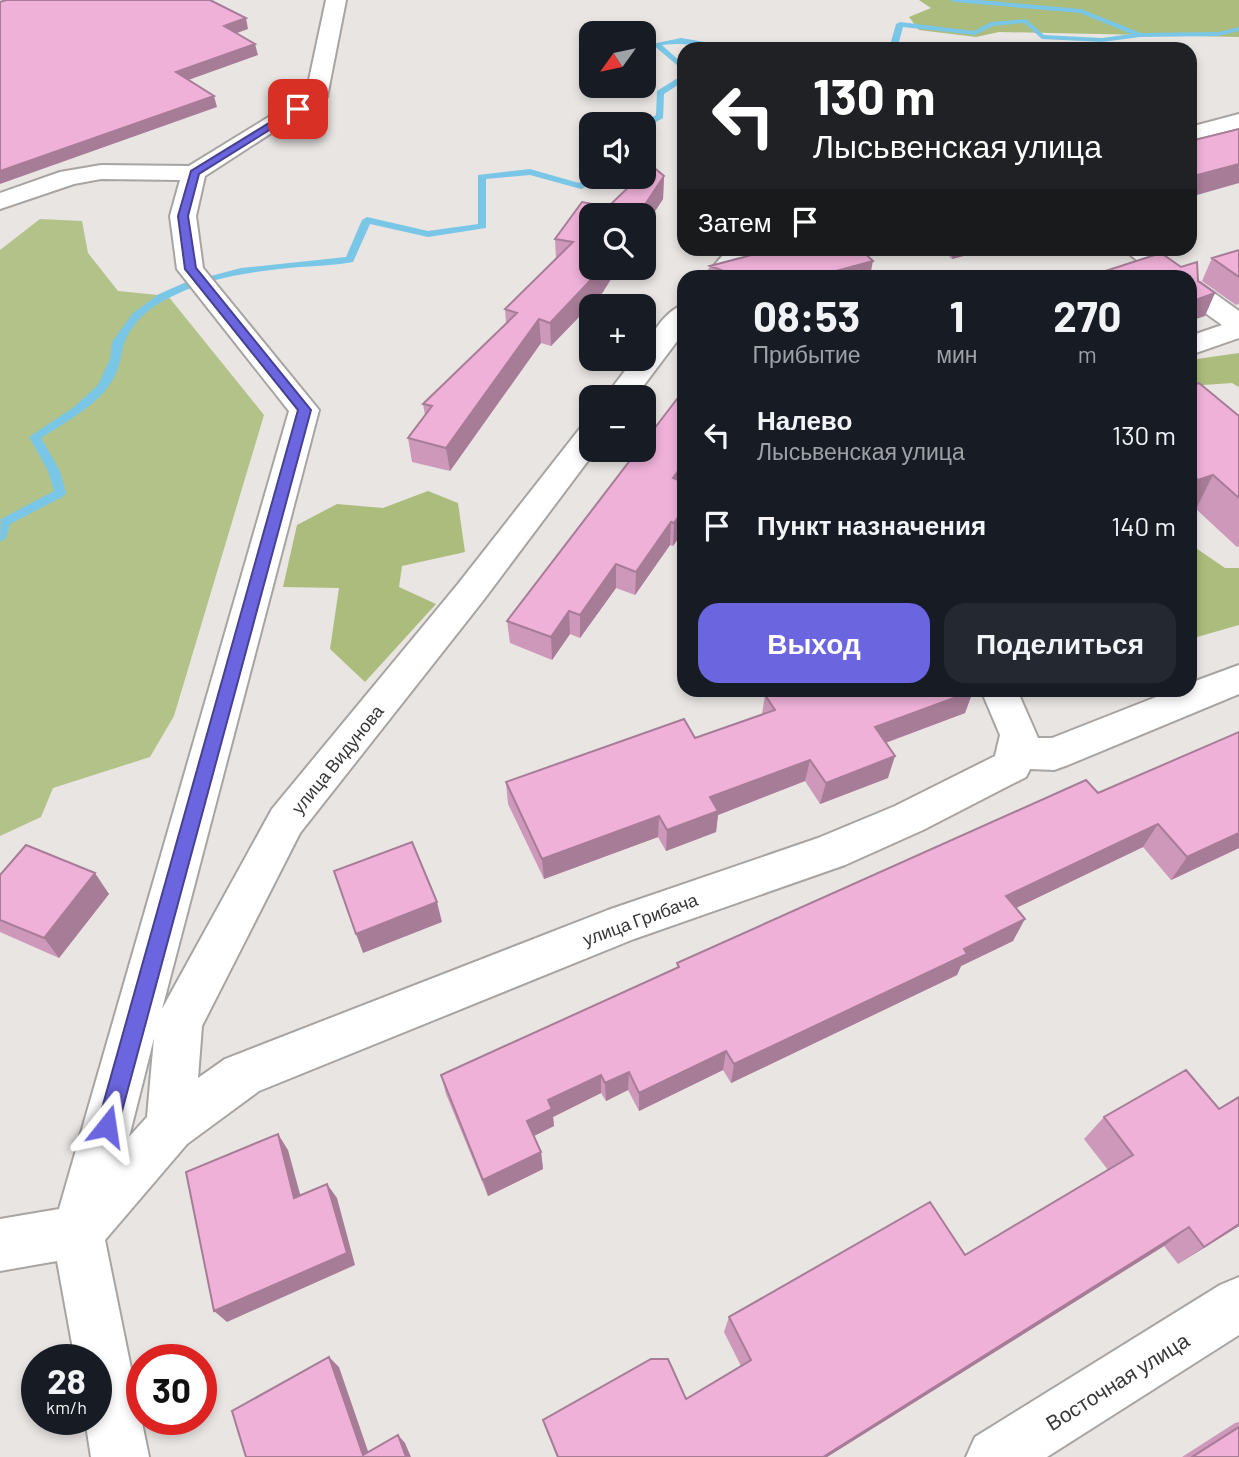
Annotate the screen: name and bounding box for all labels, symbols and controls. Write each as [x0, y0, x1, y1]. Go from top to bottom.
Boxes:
north arrow [579, 21, 656, 98]
map controls [579, 21, 656, 462]
text: 130 m [813, 66, 935, 125]
icon: left [698, 70, 789, 161]
pin [268, 79, 328, 139]
icon: arrive [279, 90, 317, 128]
button: sound [579, 112, 656, 189]
text: Лысьвенская улица [813, 126, 1102, 164]
button: search [579, 203, 656, 280]
icon: arrive [786, 203, 824, 241]
text: Затем [698, 206, 772, 237]
text: 08:53 [753, 290, 860, 340]
text: 1 [949, 290, 964, 340]
text: 270 [1053, 290, 1121, 340]
button: + [579, 294, 656, 371]
text: Прибытие [753, 340, 861, 368]
text: мин [936, 340, 978, 368]
text: m [1078, 340, 1097, 368]
button: − [579, 385, 656, 462]
text: Налево [757, 404, 852, 435]
icon: left [698, 416, 736, 454]
text: 130 m [1112, 419, 1176, 450]
text: Лысьвенская улица [757, 437, 965, 465]
icon: arrive [698, 507, 736, 545]
text: Пункт назначения [757, 509, 986, 540]
text: 140 m [1111, 510, 1176, 541]
button: Выход [698, 603, 930, 683]
button: Поделиться [944, 603, 1176, 683]
street label: улица Видунова [286, 699, 388, 818]
street label: улица Грибача [579, 888, 701, 950]
position arrow [70, 1089, 144, 1163]
street label: Восточная улица [1041, 1327, 1194, 1435]
speed limit sign: 30 [126, 1344, 217, 1435]
text: 28 [47, 1359, 86, 1401]
text: km/h [46, 1396, 87, 1418]

